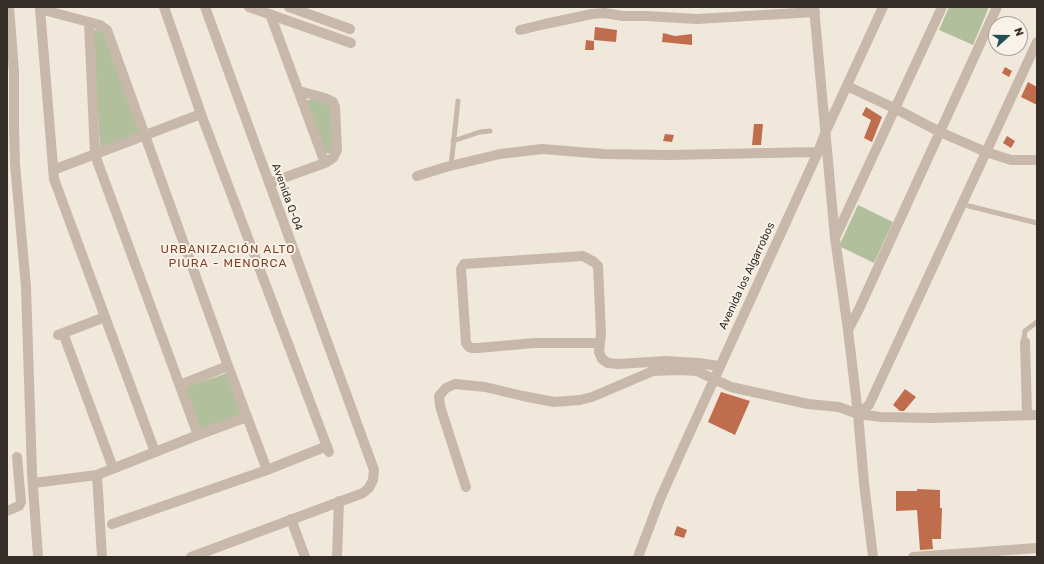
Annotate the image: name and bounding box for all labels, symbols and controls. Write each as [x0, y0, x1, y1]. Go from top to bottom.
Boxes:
north arrow [988, 16, 1028, 56]
text: N [1011, 26, 1026, 38]
street label: Avenida Q-04 [269, 162, 305, 232]
street label: Avenida los Algarrobos [716, 220, 778, 332]
district label: URBANIZACIÓN ALTO PIURA - MENORCA [161, 243, 295, 271]

